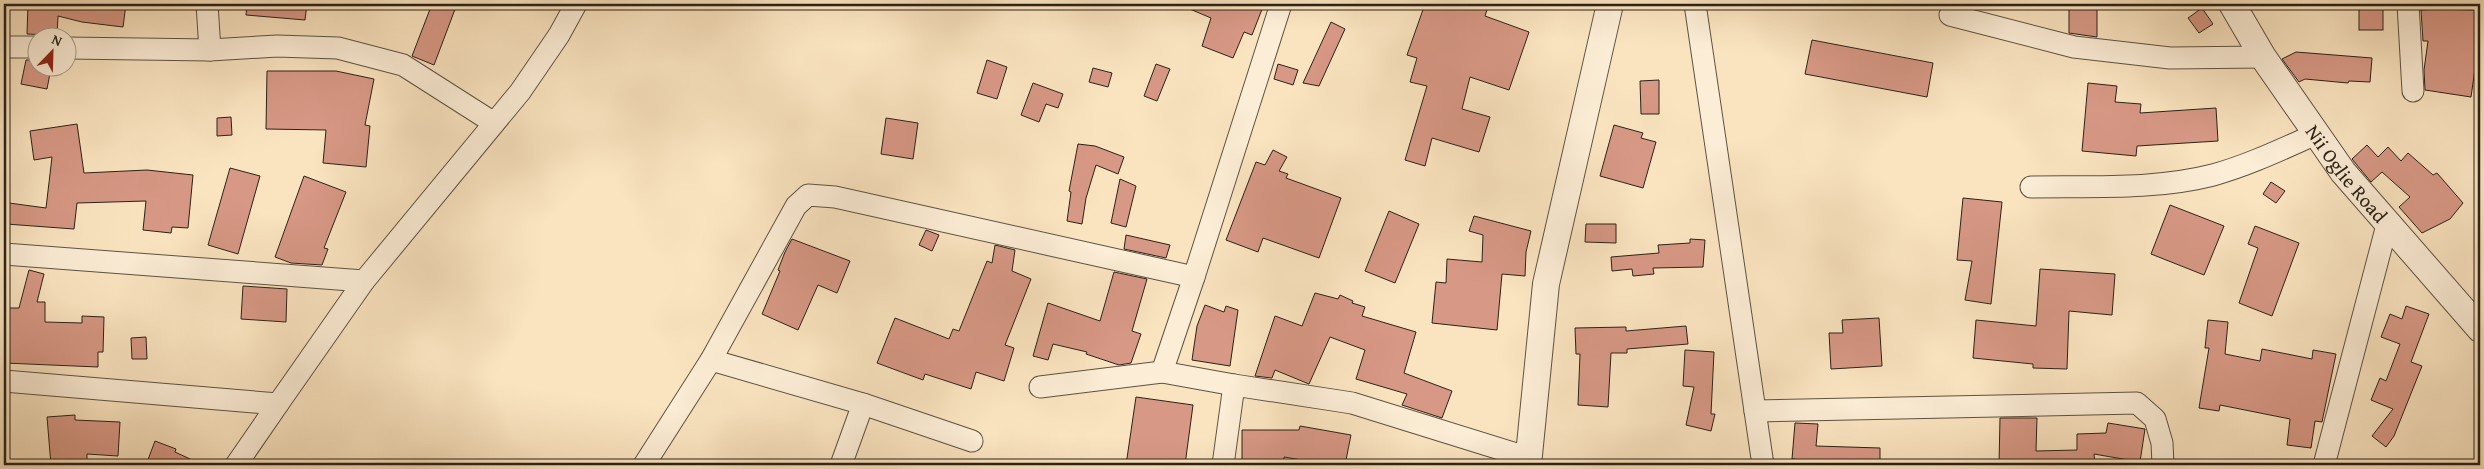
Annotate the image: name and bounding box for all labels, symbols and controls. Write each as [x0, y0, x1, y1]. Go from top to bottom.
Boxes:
north arrow [28, 28, 78, 78]
text: N [49, 29, 66, 51]
street label: Nii Oglie Road [2299, 118, 2395, 229]

